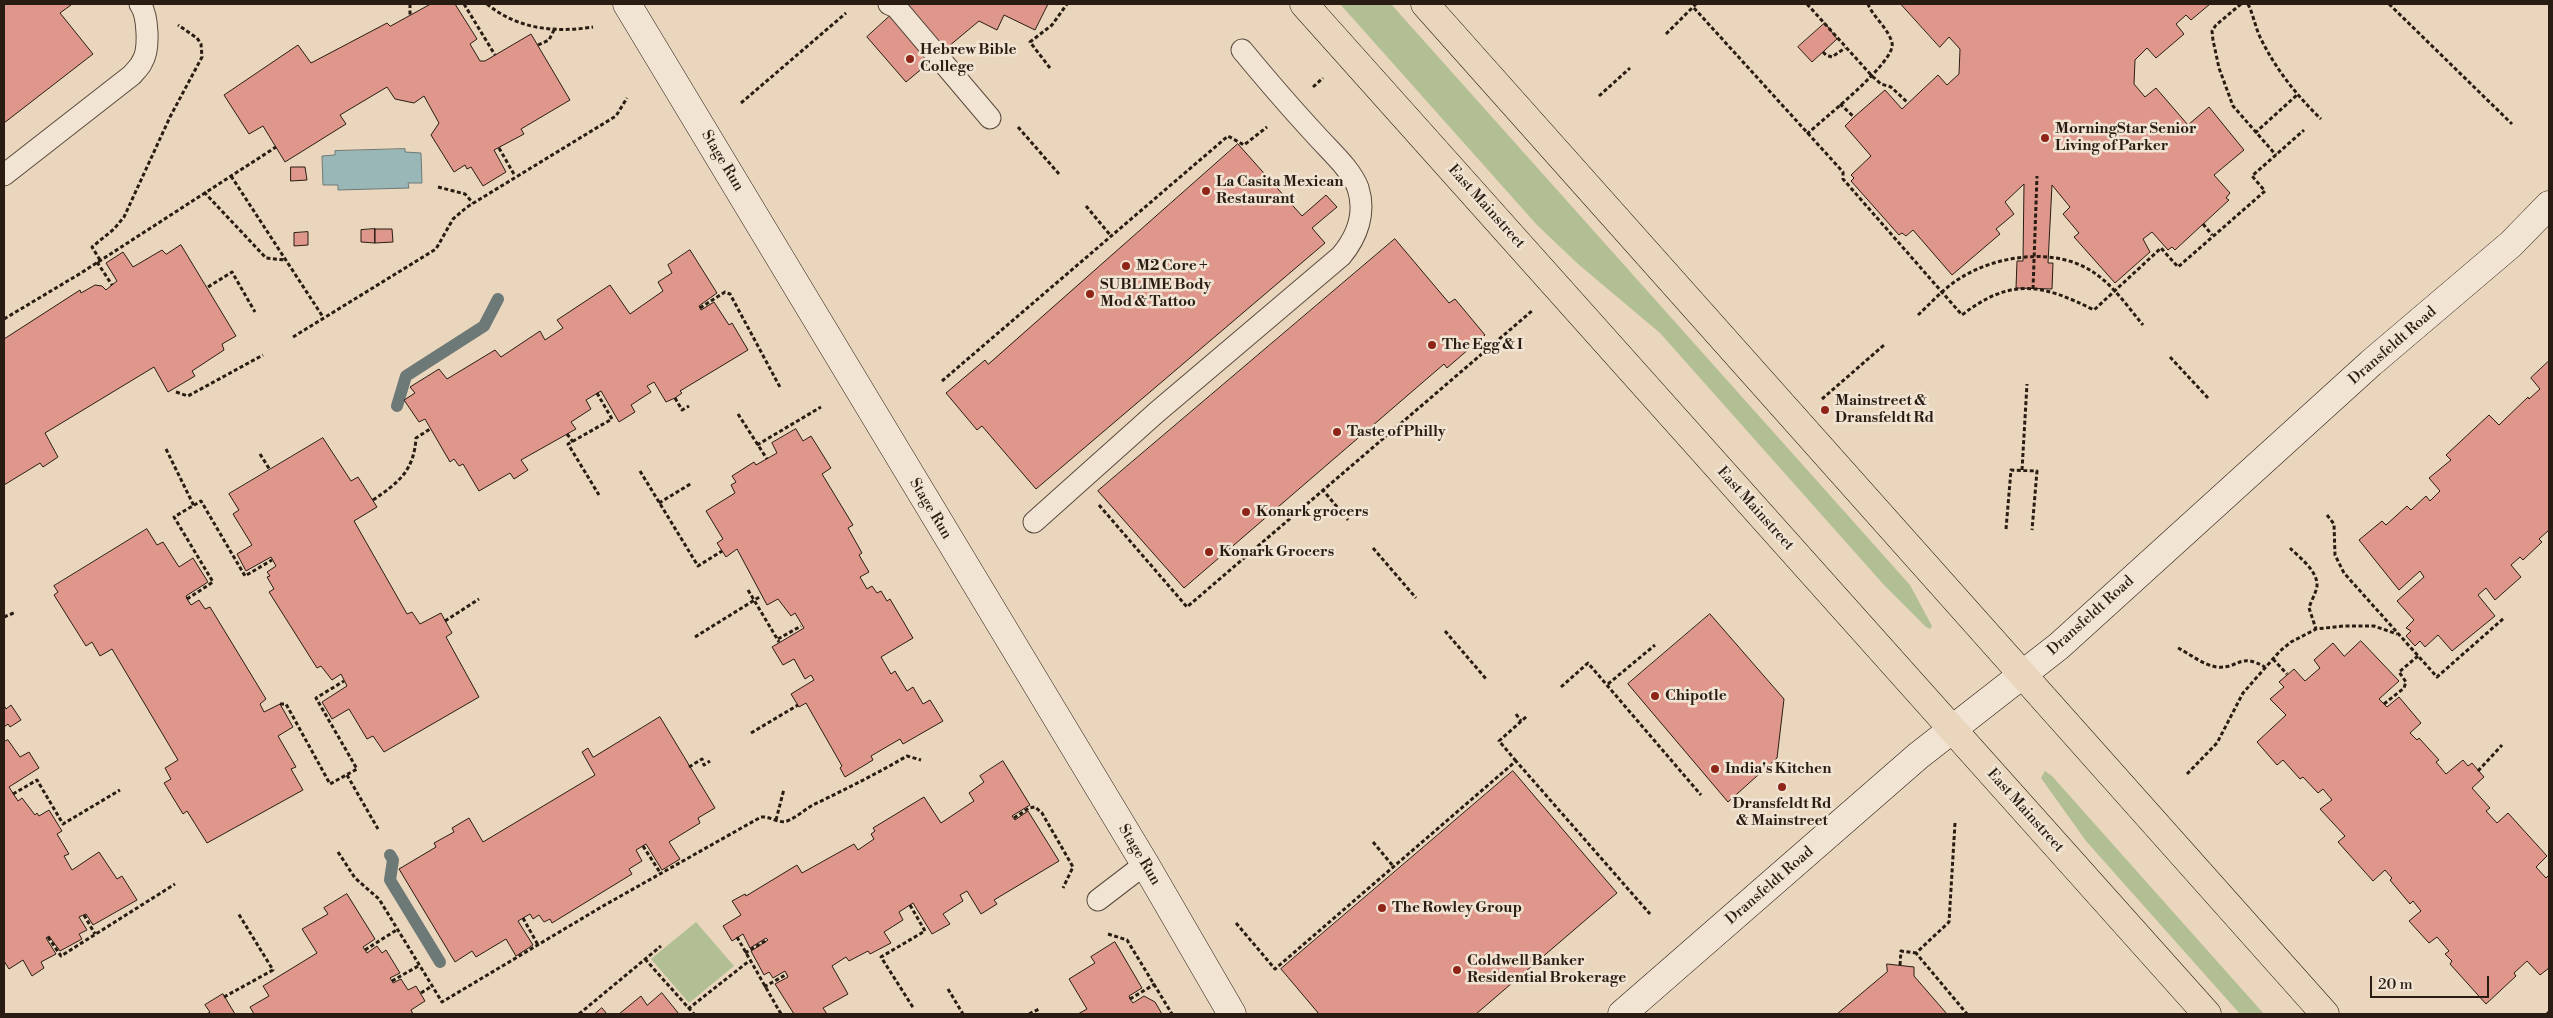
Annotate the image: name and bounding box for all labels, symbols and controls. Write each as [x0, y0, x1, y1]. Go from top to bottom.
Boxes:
place label: Hebrew Bible College [920, 41, 1017, 76]
marker: Hebrew Bible College [904, 53, 916, 65]
place label: MorningStar Senior Living of Parker [2055, 120, 2197, 155]
street label: Stage Run [697, 127, 747, 195]
marker: MorningStar Senior Living of Parker [2039, 132, 2051, 144]
street label: East Mainstreet [1444, 161, 1528, 253]
place label: La Casita Mexican Restaurant [1216, 173, 1344, 208]
marker: La Casita Mexican Restaurant [1200, 185, 1212, 197]
place label: M2 Core + [1136, 257, 1208, 275]
marker: M2 Core + [1120, 260, 1132, 272]
place label: SUBLIME Body Mod & Tattoo [1100, 276, 1211, 311]
marker: SUBLIME Body Mod & Tattoo [1084, 288, 1096, 300]
street label: Dransfeldt Road [2346, 303, 2440, 389]
place label: The Egg & I [1442, 336, 1523, 354]
marker: The Egg & I [1426, 339, 1438, 351]
place label: Mainstreet & Dransfeldt Rd [1835, 392, 1934, 427]
marker: Mainstreet & Dransfeldt Rd [1819, 404, 1831, 416]
place label: Taste of Philly [1347, 423, 1445, 441]
marker: Taste of Philly [1331, 426, 1343, 438]
street label: East Mainstreet [1713, 463, 1797, 555]
street label: Stage Run [905, 475, 955, 543]
place label: Konark grocers [1256, 503, 1368, 521]
marker: Konark grocers [1240, 506, 1252, 518]
place label: Konark Grocers [1219, 543, 1334, 561]
marker: Konark Grocers [1203, 546, 1215, 558]
street label: Dransfeldt Road [2044, 573, 2138, 659]
place label: Chipotle [1665, 687, 1727, 705]
marker: Chipotle [1649, 690, 1661, 702]
place label: India's Kitchen [1725, 760, 1831, 778]
marker: India's Kitchen [1709, 763, 1721, 775]
street label: East Mainstreet [1983, 765, 2067, 857]
marker: Dransfeldt Rd & Mainstreet [1776, 781, 1788, 793]
place label: Dransfeldt Rd & Mainstreet [1733, 795, 1831, 830]
street label: Stage Run [1114, 821, 1164, 889]
street label: Dransfeldt Road [1723, 843, 1817, 929]
place label: The Rowley Group [1392, 899, 1522, 917]
marker: The Rowley Group [1376, 902, 1388, 914]
place label: Coldwell Banker Residential Brokerage [1467, 952, 1626, 987]
marker: Coldwell Banker Residential Brokerage [1451, 964, 1463, 976]
scale bar [2373, 966, 2492, 998]
text: 20 m [2378, 975, 2413, 994]

